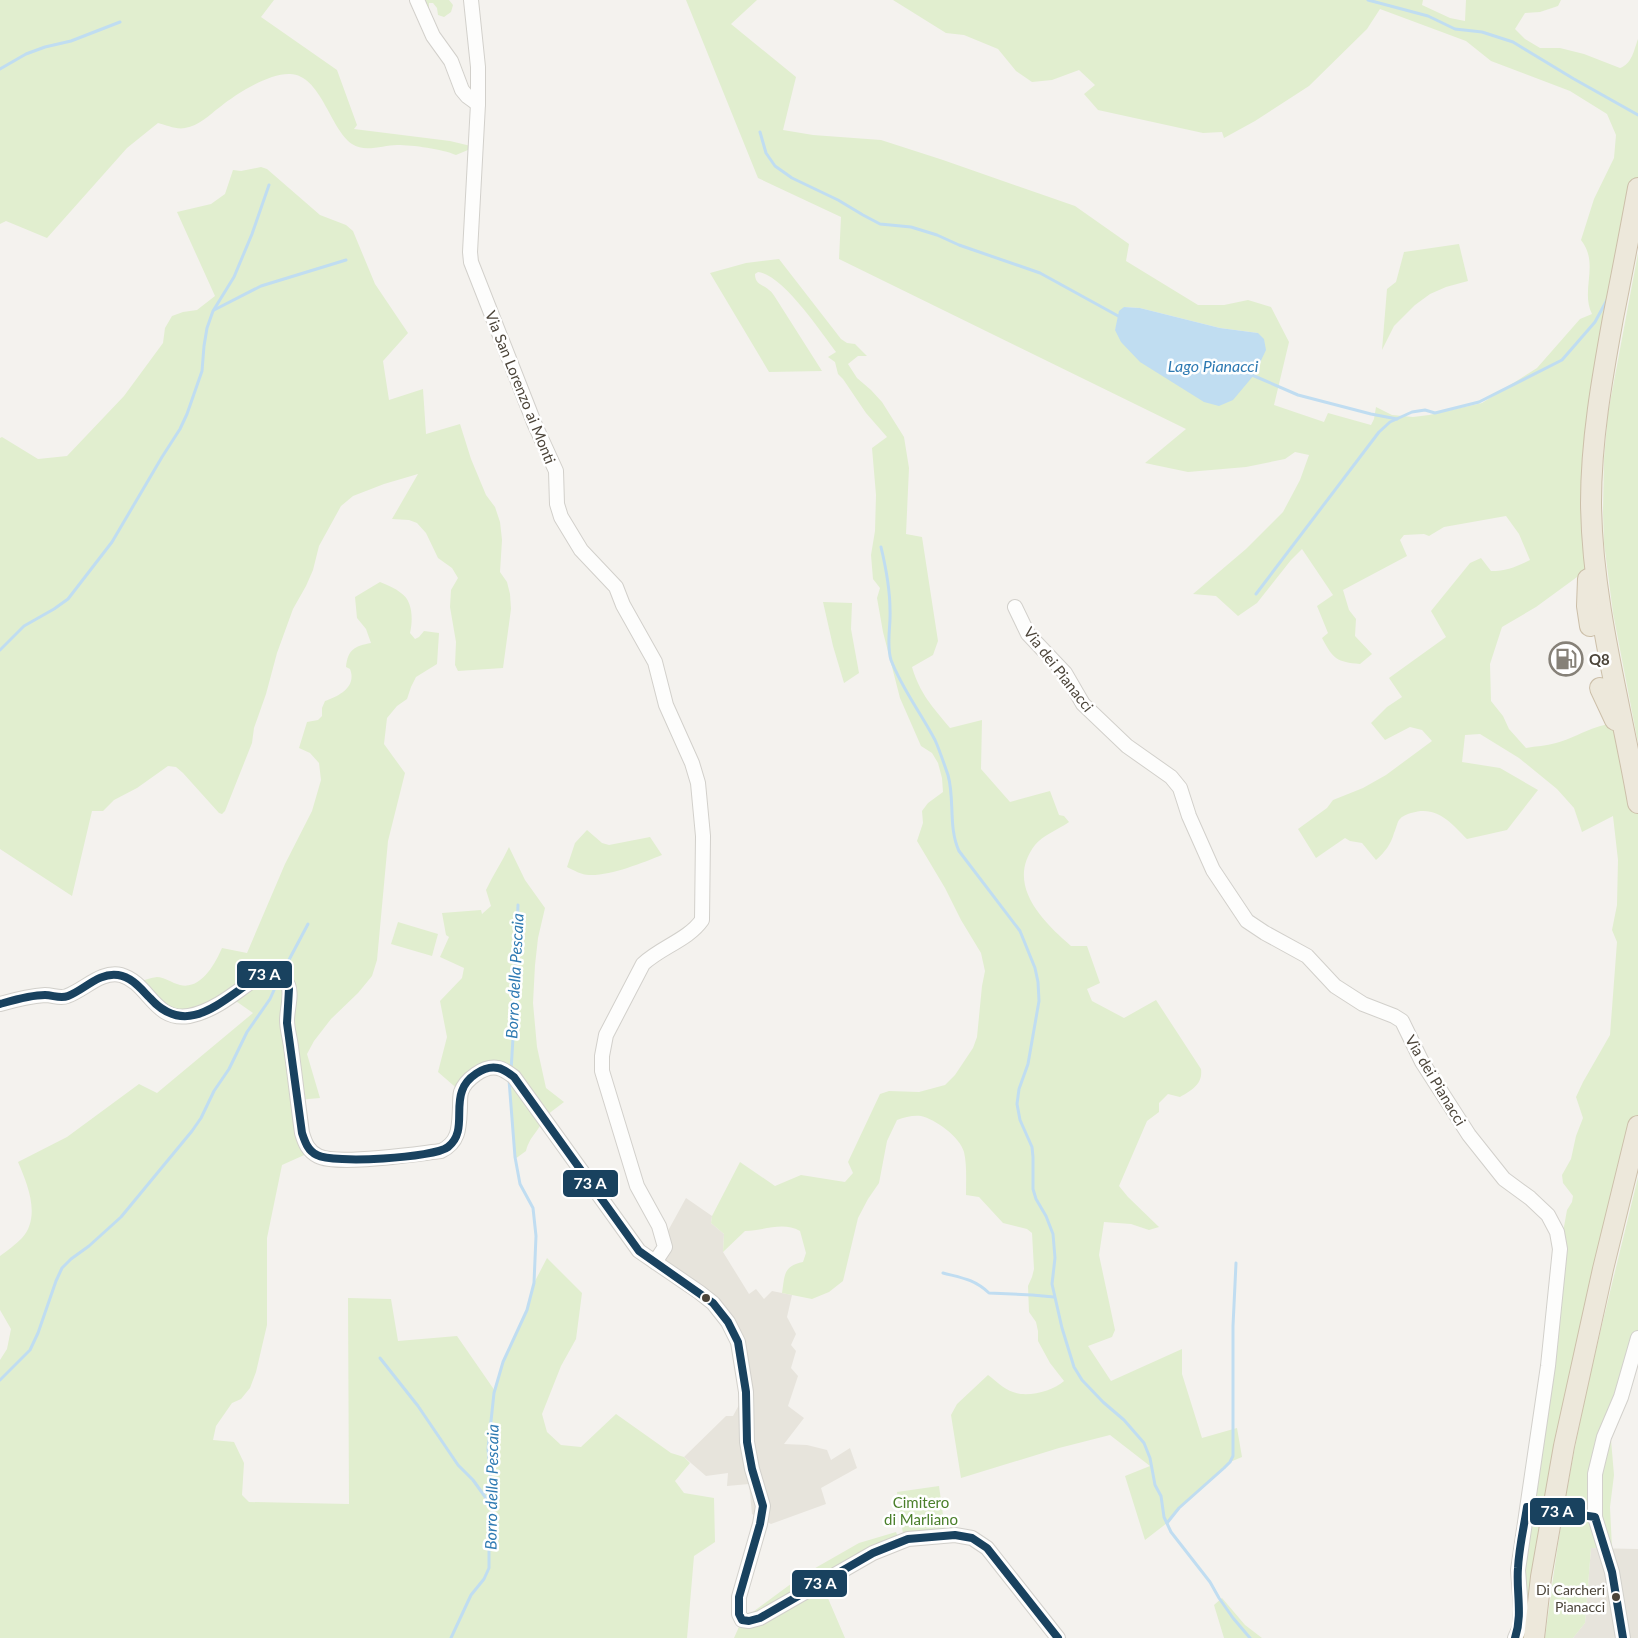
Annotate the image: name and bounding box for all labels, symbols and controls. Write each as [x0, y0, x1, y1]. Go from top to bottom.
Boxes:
street label: Via San Lorenzo ai Monti [482, 308, 560, 466]
water label: Lago Pianacci [1168, 356, 1259, 375]
street label: Via dei Pianacci [1020, 623, 1098, 715]
fuel station icon: Q8 [1548, 641, 1584, 677]
place label: Q8 [1589, 650, 1610, 668]
water label: Borro della Pescaia [501, 913, 527, 1039]
line badge: 73 A [236, 960, 293, 989]
text: 73 A [247, 964, 281, 983]
street label: Via dei Pianacci [1402, 1031, 1470, 1129]
line badge: 73 A [562, 1169, 619, 1198]
text: 73 A [573, 1173, 607, 1192]
unlabelled marker [700, 1292, 712, 1304]
water label: Borro della Pescaia [480, 1424, 502, 1550]
park label: Cimitero di Marliano [884, 1493, 958, 1528]
line badge: 73 A [1529, 1497, 1586, 1526]
text: 73 A [1540, 1501, 1574, 1520]
line badge: 73 A [791, 1569, 848, 1598]
text: 73 A [803, 1573, 837, 1592]
place label: Di Carcheri Pianacci [1536, 1581, 1605, 1615]
marker: Di Carcheri Pianacci [1610, 1591, 1622, 1603]

